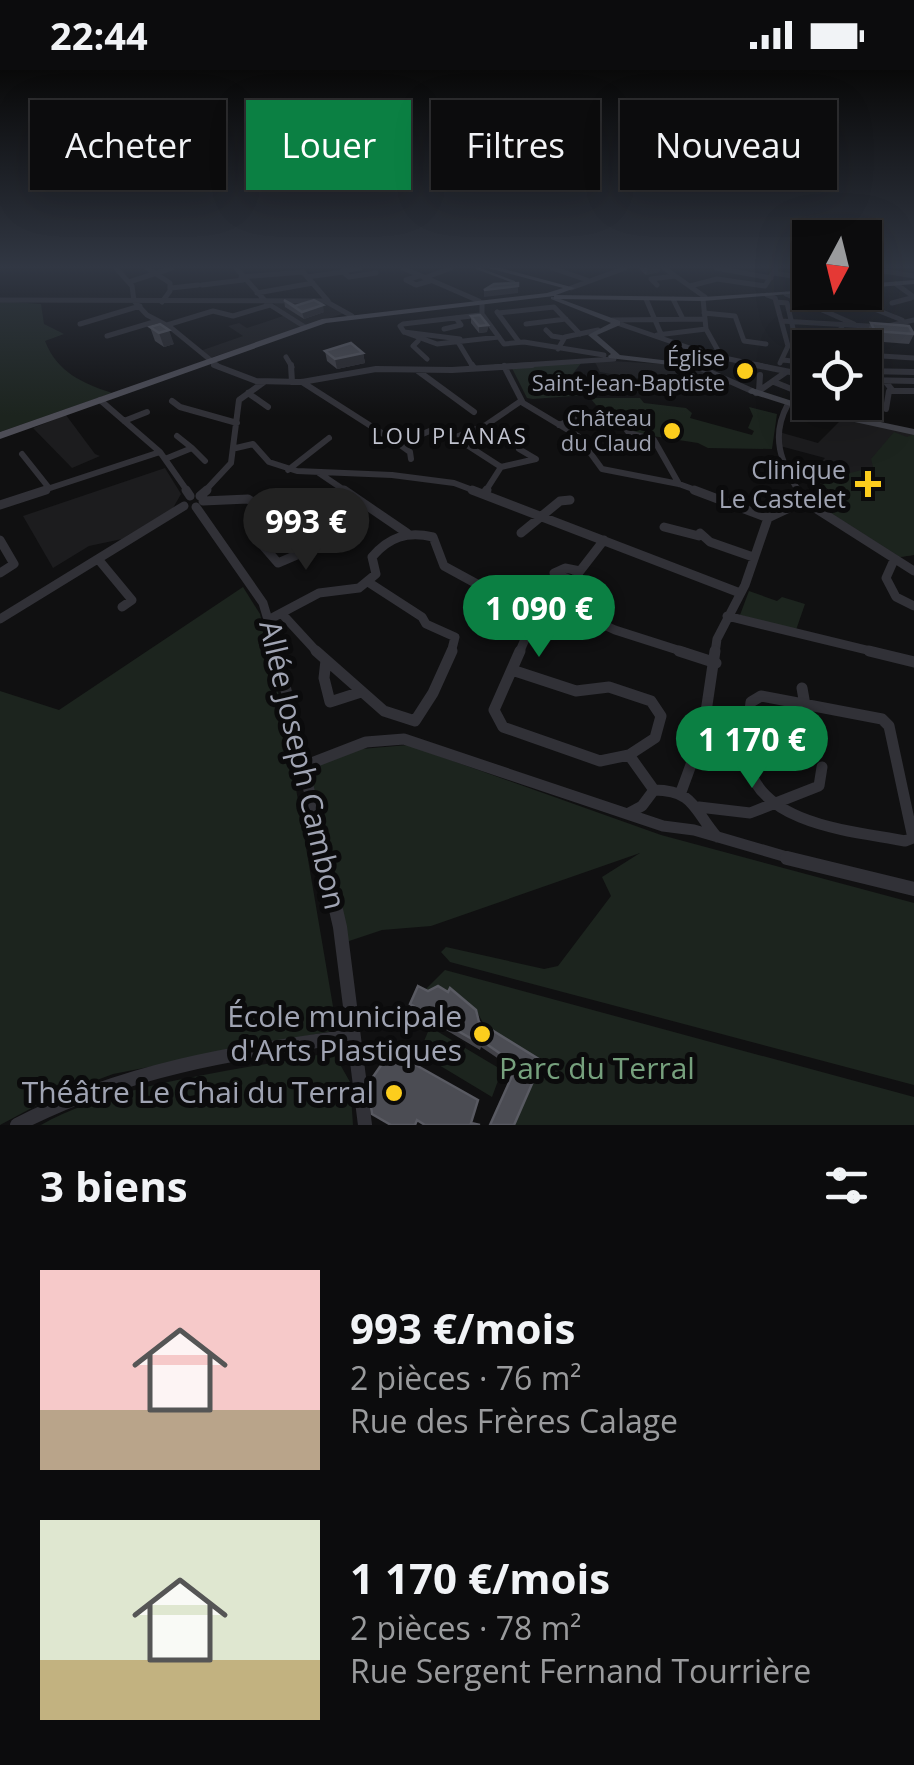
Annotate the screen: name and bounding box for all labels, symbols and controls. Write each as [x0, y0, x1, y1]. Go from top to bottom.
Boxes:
text: 22:44 [50, 9, 148, 61]
chip: Acheter [30, 100, 226, 190]
chip: Louer [246, 100, 411, 190]
chip: Filtres [431, 100, 600, 190]
chip: Nouveau [620, 100, 837, 190]
north arrow [792, 220, 882, 310]
map controls [792, 220, 882, 420]
button: locate [792, 330, 882, 420]
place label: Église Saint-Jean-Baptiste [532, 342, 725, 397]
marker: Église Saint-Jean-Baptiste [734, 360, 756, 382]
place label: Château du Claud [561, 402, 652, 457]
district label: LOU PLANAS [372, 420, 528, 450]
marker: Château du Claud [661, 420, 683, 442]
place label: Clinique Le Castelet [719, 452, 846, 515]
marker: Clinique Le Castelet [855, 471, 881, 497]
pin: 993 € [236, 488, 376, 573]
text: 993 € [265, 499, 347, 542]
pin: 1 090 € [447, 575, 631, 660]
text: 1 090 € [485, 586, 593, 629]
street label: Allée Joseph Cambon [250, 616, 357, 913]
pin: 1 170 € [660, 706, 844, 791]
text: 1 170 € [698, 717, 806, 760]
place label: École municipale d'Arts Plastiques [227, 995, 462, 1070]
marker: École municipale d'Arts Plastiques [471, 1023, 493, 1045]
park label: Parc du Terral [499, 1047, 695, 1088]
place label: Théâtre Le Chai du Terral [22, 1071, 374, 1112]
marker: Théâtre Le Chai du Terral [383, 1082, 405, 1104]
text: 3 biens [40, 1157, 188, 1214]
icon: filters [819, 1158, 874, 1213]
text: 993 €/mois [350, 1299, 575, 1356]
icon: home [120, 1310, 240, 1430]
text: 2 pièces · 76 m² [350, 1356, 581, 1399]
text: Rue des Frères Calage [350, 1399, 678, 1442]
text: 1 170 €/mois [350, 1549, 610, 1606]
icon: home [120, 1560, 240, 1680]
text: 2 pièces · 78 m² [350, 1606, 581, 1649]
text: Rue Sergent Fernand Tourrière [350, 1649, 811, 1692]

